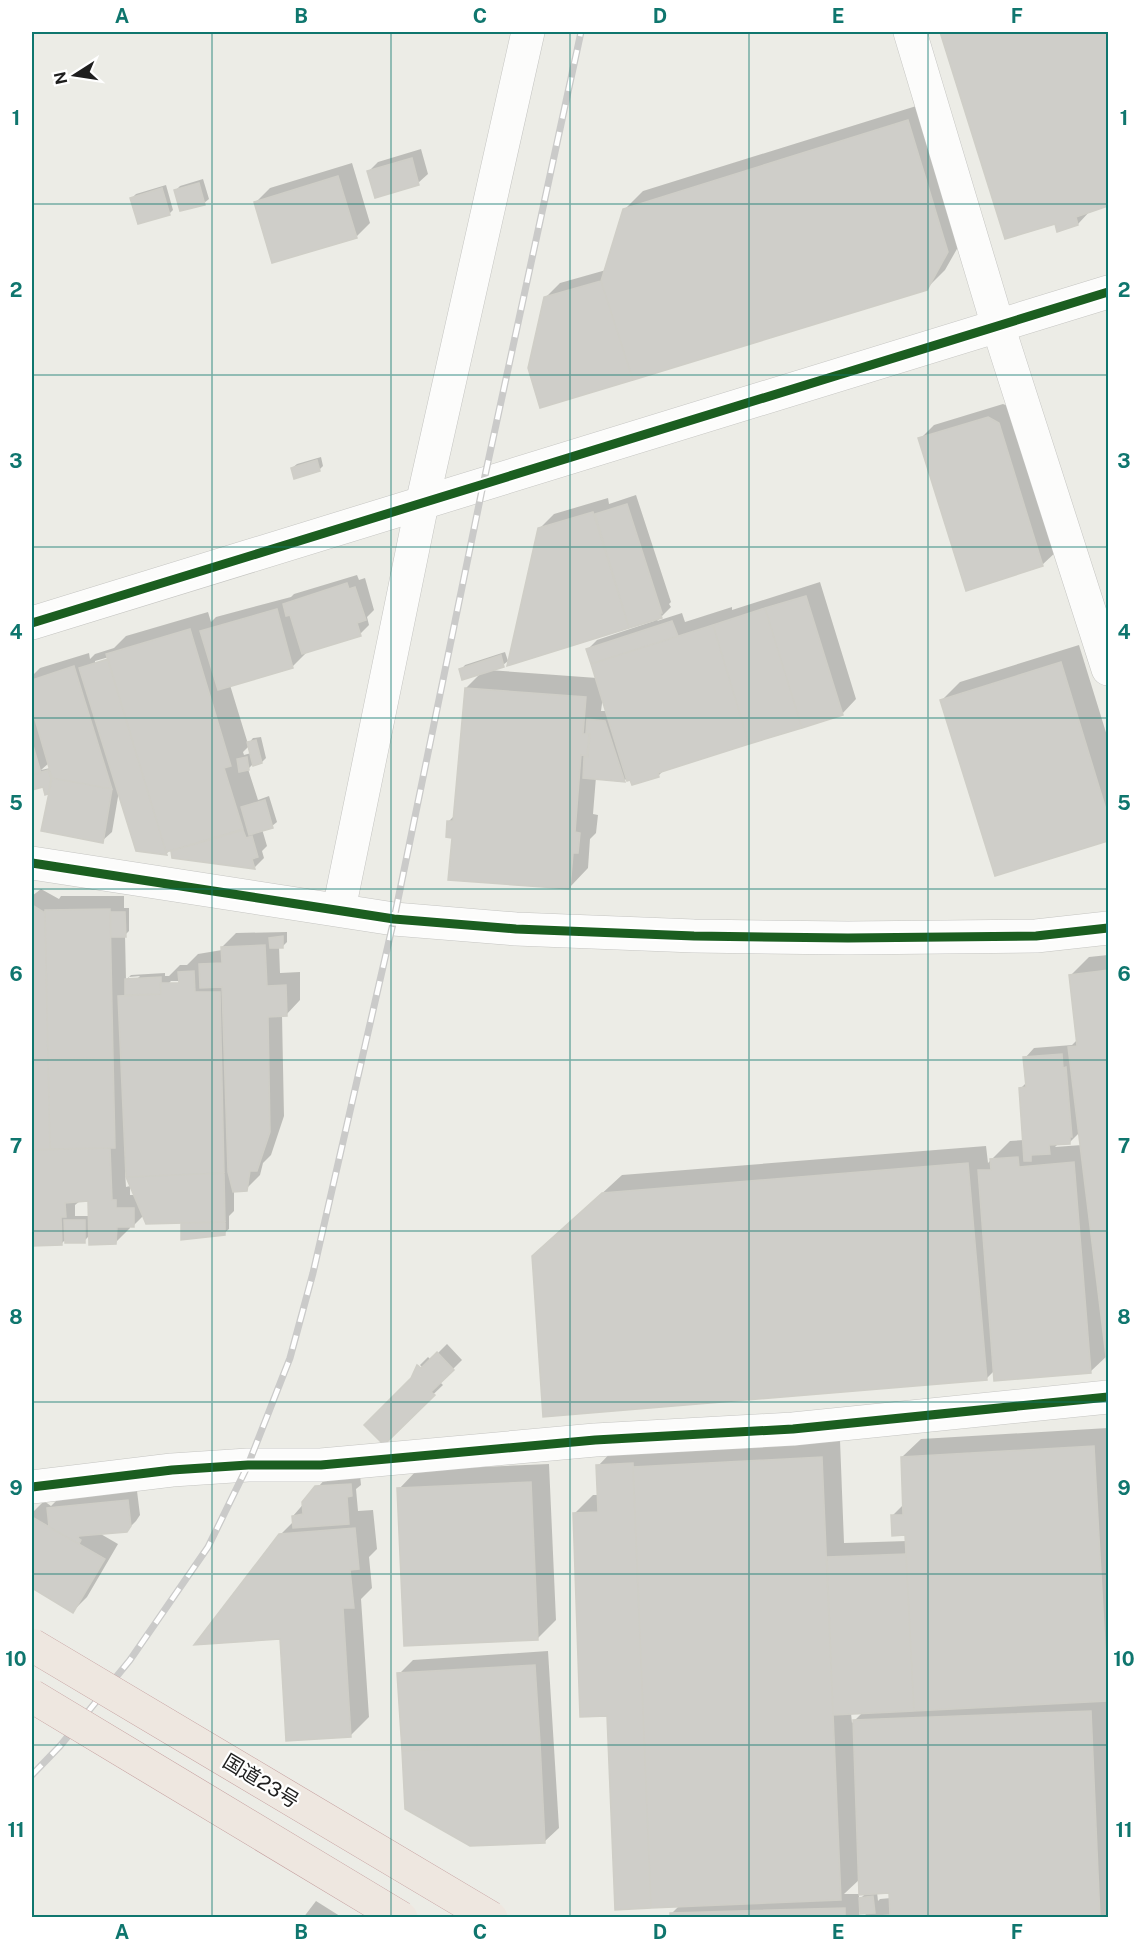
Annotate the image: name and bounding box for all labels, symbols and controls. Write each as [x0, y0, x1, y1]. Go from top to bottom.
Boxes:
text: A [115, 4, 129, 28]
text: B [294, 4, 308, 28]
text: C [473, 4, 487, 28]
text: D [653, 4, 667, 28]
text: E [832, 4, 844, 28]
text: F [1011, 4, 1023, 28]
north arrow [45, 45, 105, 105]
text: N [50, 70, 71, 86]
text: 1 [12, 106, 20, 130]
text: 1 [1120, 106, 1128, 130]
text: 2 [10, 278, 22, 302]
text: 2 [1118, 278, 1130, 302]
text: 3 [9, 449, 23, 473]
text: 3 [1117, 449, 1131, 473]
text: 4 [9, 620, 23, 644]
text: 4 [1117, 620, 1131, 644]
text: 5 [9, 791, 23, 815]
text: 5 [1117, 791, 1131, 815]
text: 6 [9, 962, 23, 986]
text: 6 [1117, 962, 1131, 986]
text: 7 [10, 1134, 22, 1158]
text: 7 [1118, 1134, 1130, 1158]
text: 8 [9, 1305, 23, 1329]
text: 8 [1117, 1305, 1131, 1329]
text: 9 [9, 1476, 23, 1500]
text: 9 [1117, 1476, 1131, 1500]
text: 10 [5, 1647, 27, 1671]
text: 10 [1113, 1647, 1135, 1671]
street label: 国道23号 [219, 1749, 303, 1813]
text: 11 [7, 1818, 25, 1842]
text: 11 [1115, 1818, 1133, 1842]
text: A [115, 1920, 129, 1944]
text: B [294, 1920, 308, 1944]
text: C [473, 1920, 487, 1944]
text: D [653, 1920, 667, 1944]
text: E [832, 1920, 844, 1944]
text: F [1011, 1920, 1023, 1944]

